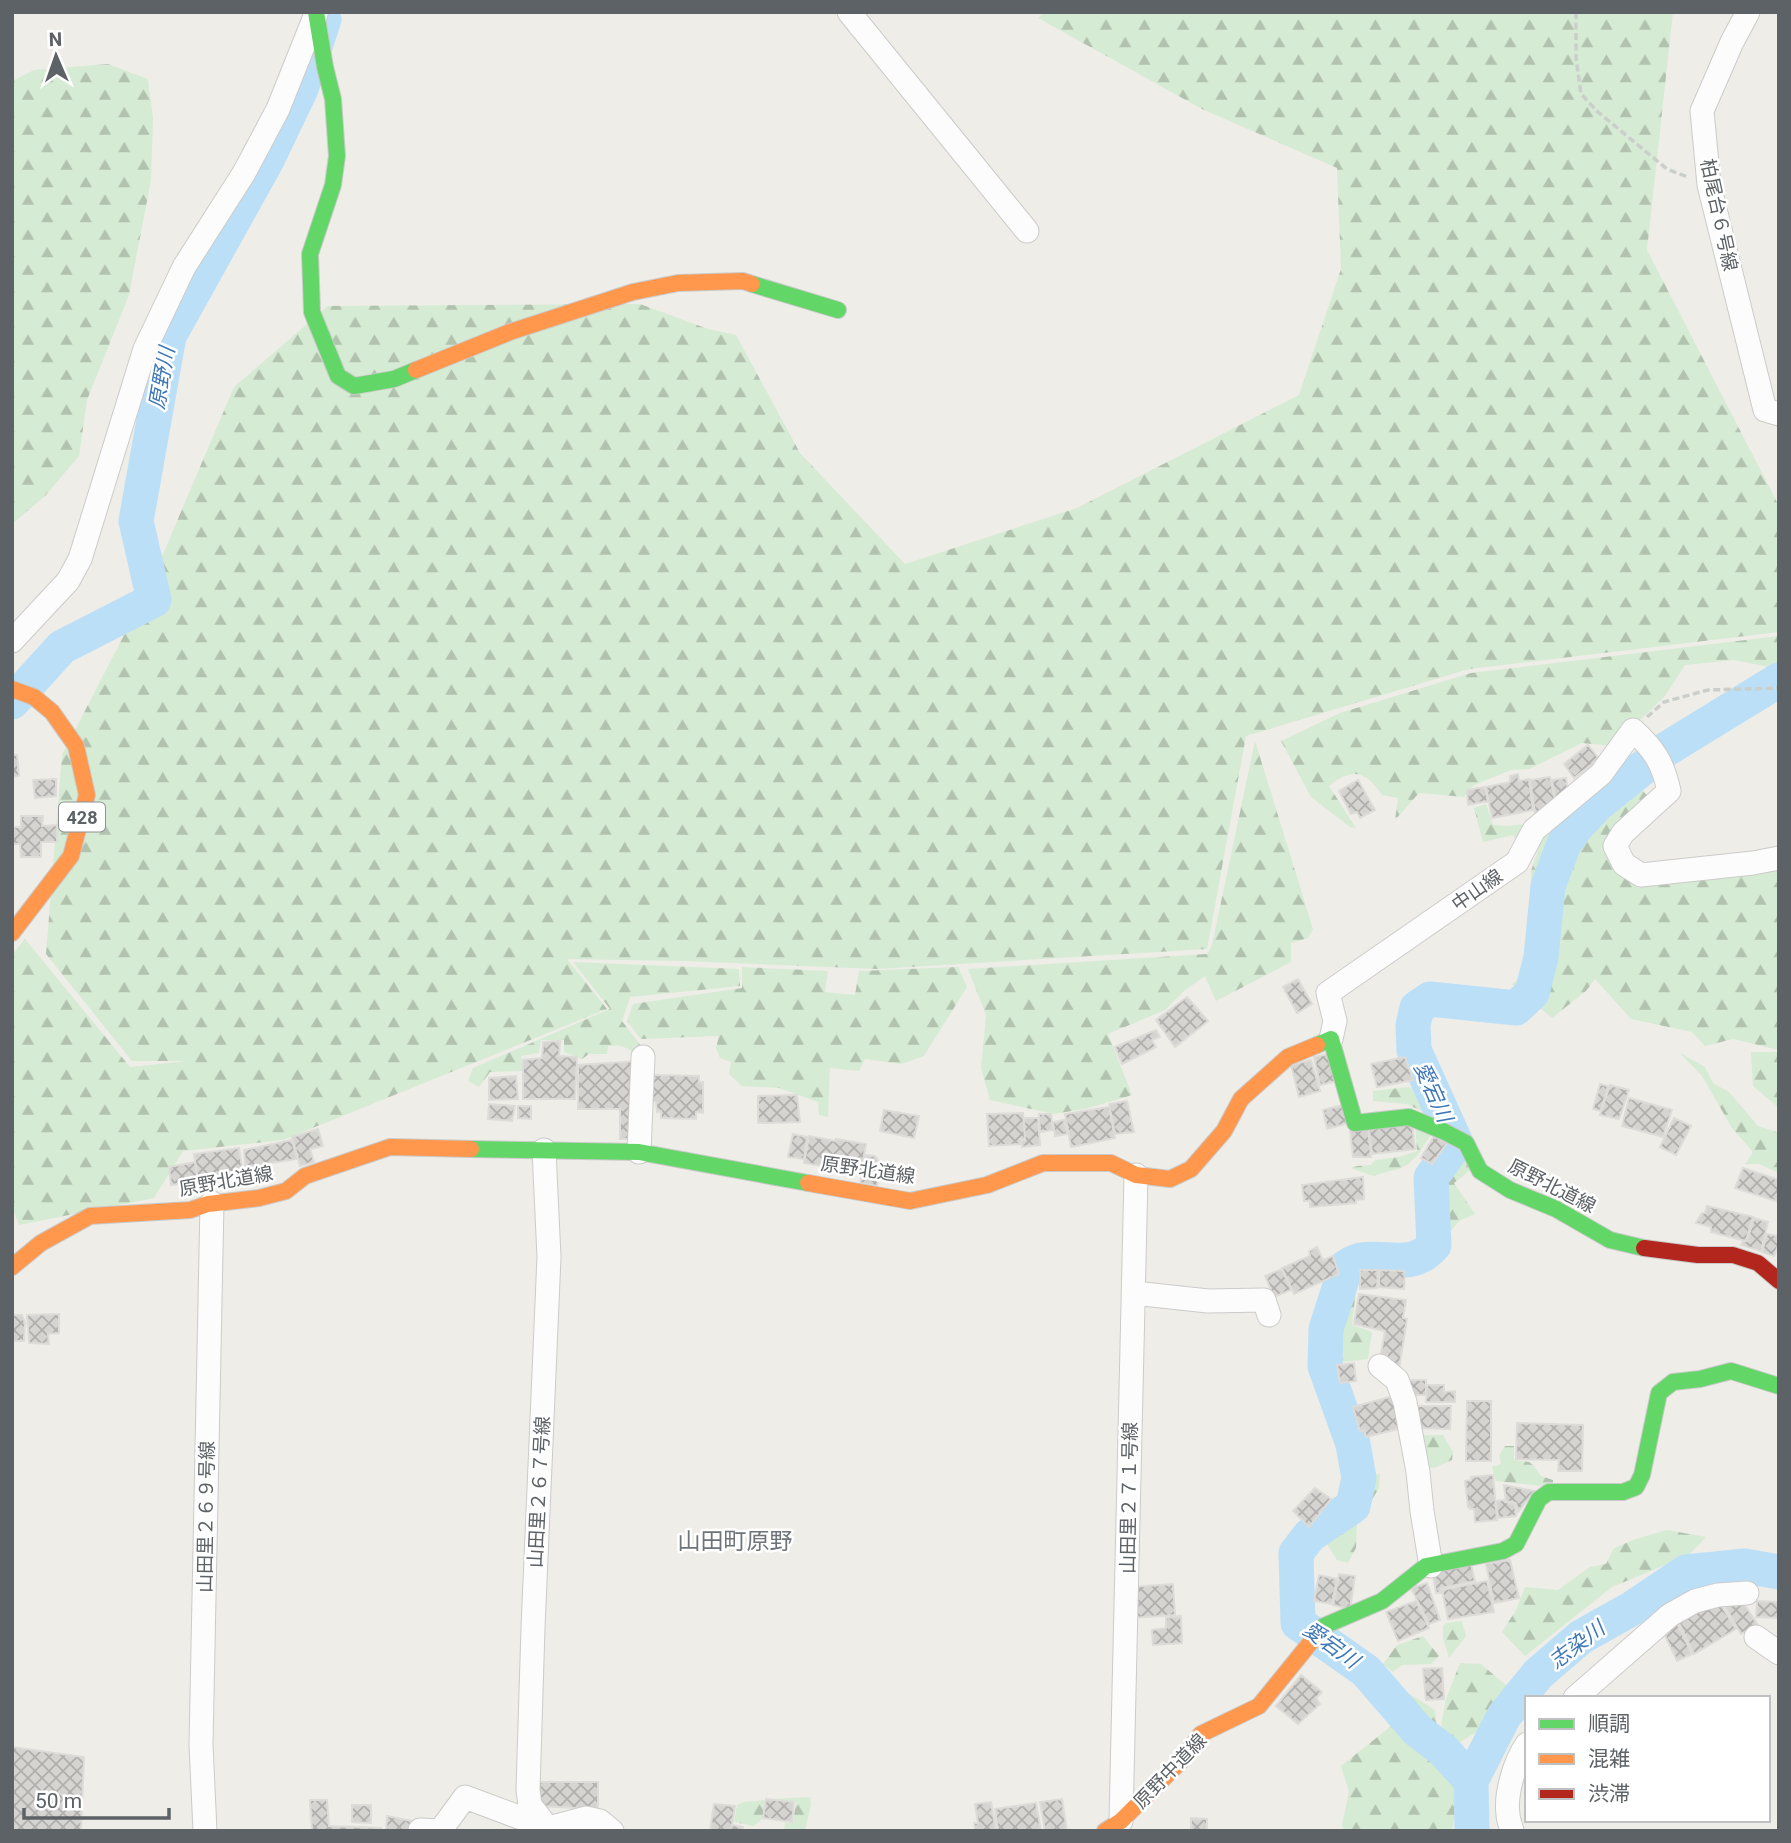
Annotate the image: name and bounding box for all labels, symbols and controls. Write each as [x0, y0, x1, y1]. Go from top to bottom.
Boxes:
north arrow [21, 21, 91, 91]
text: N [48, 28, 63, 51]
street label: 柏尾台６号線 [1696, 157, 1742, 273]
water label: 原野川 [145, 343, 180, 411]
road number: 428 [59, 802, 105, 832]
street label: 中山線 [1447, 864, 1507, 916]
water label: 愛宕川 [1409, 1058, 1458, 1127]
street label: 原野北道線 [819, 1152, 917, 1188]
street label: 原野北道線 [1504, 1154, 1600, 1218]
street label: 原野北道線 [177, 1161, 275, 1201]
street label: 山田里２６７号線 [524, 1415, 554, 1569]
street label: 山田里２７１号線 [1116, 1422, 1142, 1574]
street label: 山田里２６９号線 [193, 1441, 219, 1593]
district label: 山田町原野 [678, 1528, 793, 1555]
water label: 志染川 [1545, 1615, 1611, 1674]
water label: 愛宕川 [1298, 1617, 1365, 1674]
legend [1525, 1696, 1770, 1822]
text: 順調 [1588, 1712, 1630, 1736]
street label: 原野中道線 [1129, 1729, 1211, 1813]
text: 混雑 [1588, 1747, 1630, 1771]
scale bar [24, 1776, 170, 1820]
text: 渋滞 [1588, 1782, 1630, 1806]
text: 50 m [35, 1789, 82, 1813]

